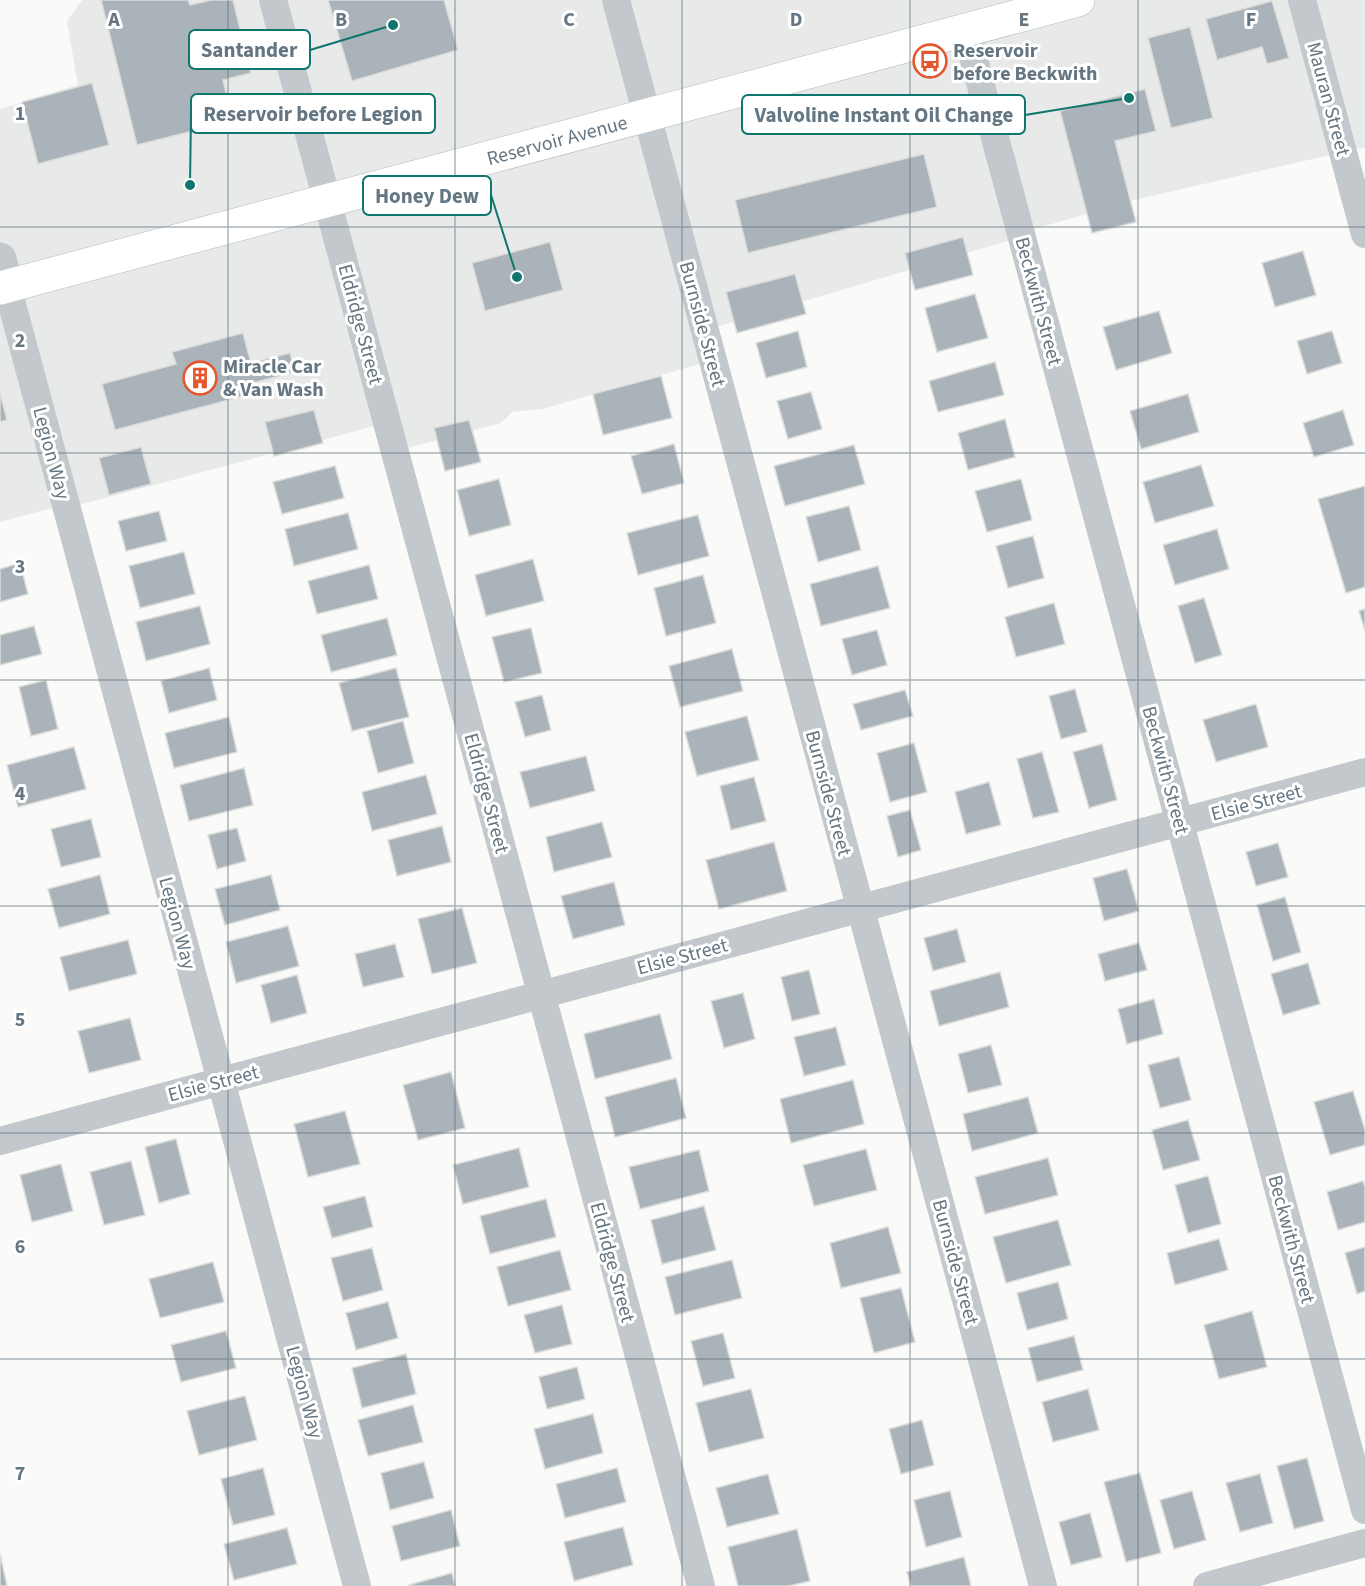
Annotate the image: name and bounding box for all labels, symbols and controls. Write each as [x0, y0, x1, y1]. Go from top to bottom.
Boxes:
text: A [107, 6, 120, 34]
text: B [335, 6, 347, 34]
text: C [563, 6, 575, 34]
text: D [790, 6, 802, 34]
text: E [1019, 6, 1029, 34]
text: F [1246, 6, 1256, 34]
callout: Santander [189, 30, 310, 69]
text: Santander [201, 35, 298, 65]
place label: Reservoir before Beckwith [953, 37, 1097, 88]
street label: Mauran Street [1299, 39, 1357, 160]
bus stop icon: Reservoir before Beckwith [912, 43, 948, 79]
callout: Reservoir before Legion [191, 94, 435, 133]
callout: Valvoline Instant Oil Change [742, 95, 1025, 134]
text: Reservoir before Legion [203, 99, 423, 129]
text: 1 [15, 100, 25, 128]
text: Valvoline Instant Oil Change [754, 100, 1014, 130]
street label: Reservoir Avenue [484, 109, 631, 173]
callout: Honey Dew [363, 176, 491, 215]
text: Honey Dew [375, 181, 479, 211]
street label: Beckwith Street [1007, 234, 1069, 369]
street label: Burnside Street [672, 258, 732, 390]
street label: Eldridge Street [331, 261, 390, 388]
text: 2 [15, 327, 25, 355]
place label: Miracle Car & Van Wash [223, 353, 324, 404]
building icon: Miracle Car & Van Wash [182, 360, 218, 396]
street label: Legion Way [25, 404, 77, 503]
text: 3 [15, 553, 25, 581]
street label: Beckwith Street [1134, 703, 1196, 838]
street label: Burnside Street [798, 727, 858, 859]
street label: Eldridge Street [457, 730, 516, 857]
street label: Elsie Street [1208, 777, 1305, 829]
text: 4 [15, 780, 26, 808]
street label: Legion Way [151, 874, 203, 973]
street label: Elsie Street [634, 931, 731, 983]
text: 5 [15, 1006, 25, 1034]
street label: Elsie Street [165, 1058, 262, 1110]
street label: Beckwith Street [1260, 1172, 1322, 1307]
street label: Burnside Street [925, 1196, 985, 1328]
street label: Eldridge Street [583, 1199, 642, 1326]
text: 6 [15, 1233, 25, 1261]
street label: Legion Way [278, 1343, 330, 1442]
text: 7 [15, 1460, 25, 1488]

